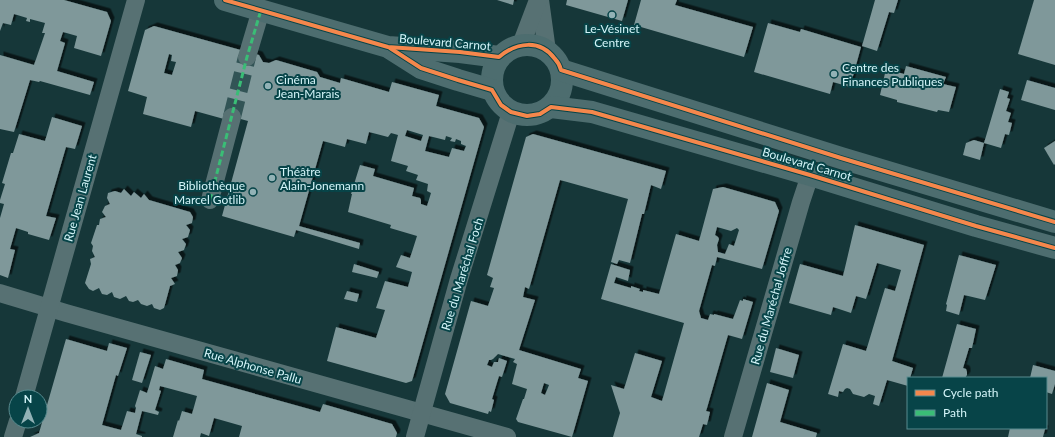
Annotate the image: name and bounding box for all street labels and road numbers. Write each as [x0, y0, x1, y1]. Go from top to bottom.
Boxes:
street label: Boulevard Carnot [398, 31, 492, 54]
street label: Boulevard Carnot [761, 144, 854, 184]
street label: Rue Jean Laurent [60, 152, 100, 243]
street label: Rue du Maréchal Foch [438, 216, 486, 332]
street label: Rue du Maréchal Joffre [747, 246, 795, 366]
street label: Rue Alphonse Pallu [203, 345, 303, 387]

